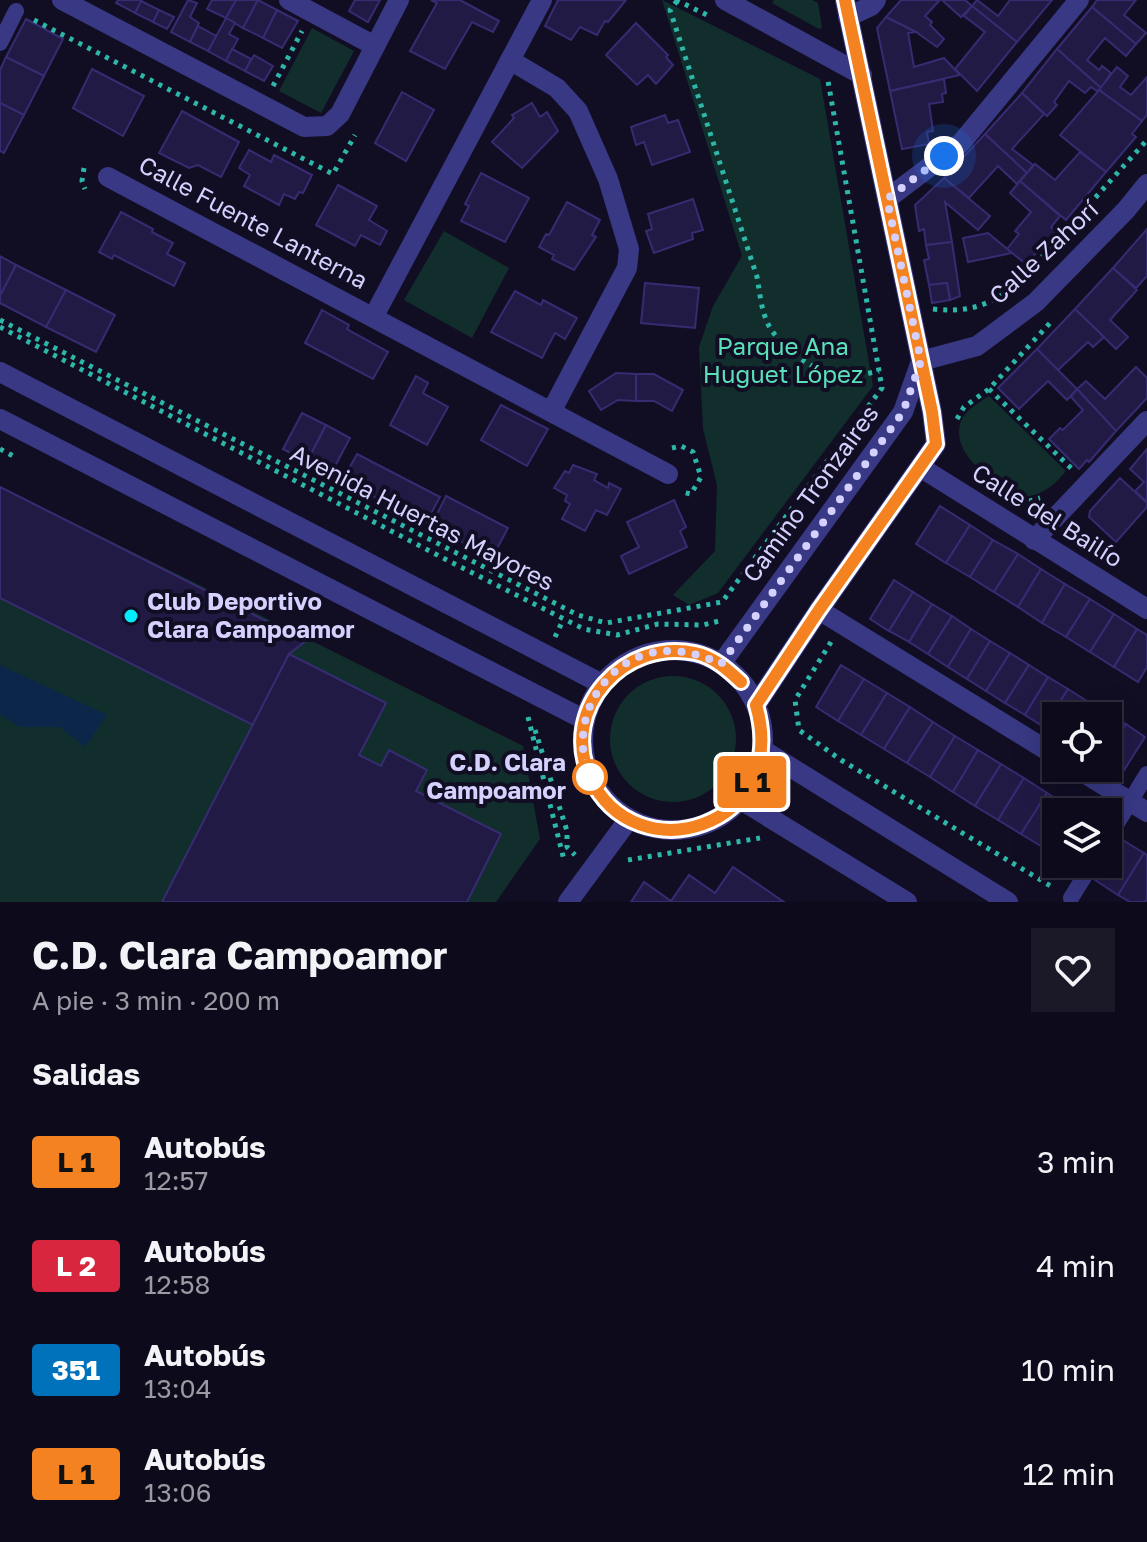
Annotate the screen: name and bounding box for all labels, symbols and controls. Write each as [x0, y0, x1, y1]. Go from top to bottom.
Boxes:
your location [924, 136, 964, 176]
street label: Calle Fuente Lanterna [134, 149, 373, 294]
street label: Calle Zahorí [983, 193, 1104, 310]
park label: Parque Ana Huguet López [703, 331, 863, 388]
street label: Camino Tronzaires [736, 399, 884, 587]
street label: Avenida Huertas Mayores [286, 437, 559, 596]
street label: Calle del Bailío [967, 457, 1128, 573]
place label: Club Deportivo Clara Campoamor [147, 586, 355, 643]
marker: Club Deportivo Clara Campoamor [122, 607, 140, 625]
map controls [1042, 702, 1122, 878]
button: locate [1042, 702, 1122, 782]
place label: C.D. Clara Campoamor [426, 747, 566, 804]
line badge: L 1 [706, 756, 798, 808]
marker: C.D. Clara Campoamor [573, 760, 607, 794]
text: L 1 [733, 765, 771, 798]
button: layers [1042, 798, 1122, 878]
button: heart [1031, 928, 1115, 1012]
text: C.D. Clara Campoamor [32, 932, 448, 977]
text: A pie · 3 min · 200 m [32, 985, 280, 1016]
text: Salidas [32, 1056, 140, 1092]
text: Autobús [144, 1129, 266, 1165]
text: 3 min [1037, 1144, 1115, 1180]
text: L 1 [57, 1145, 95, 1178]
text: 12:57 [144, 1165, 208, 1196]
text: Autobús [144, 1233, 266, 1269]
text: 4 min [1036, 1248, 1115, 1284]
text: L 2 [56, 1249, 96, 1282]
text: 12:58 [144, 1269, 210, 1300]
text: Autobús [144, 1337, 266, 1373]
text: 10 min [1021, 1352, 1115, 1388]
text: 351 [52, 1353, 100, 1386]
text: 13:04 [144, 1373, 212, 1404]
text: Autobús [144, 1441, 266, 1477]
text: 12 min [1023, 1456, 1115, 1492]
text: L 1 [57, 1457, 95, 1490]
text: 13:06 [144, 1477, 211, 1508]

